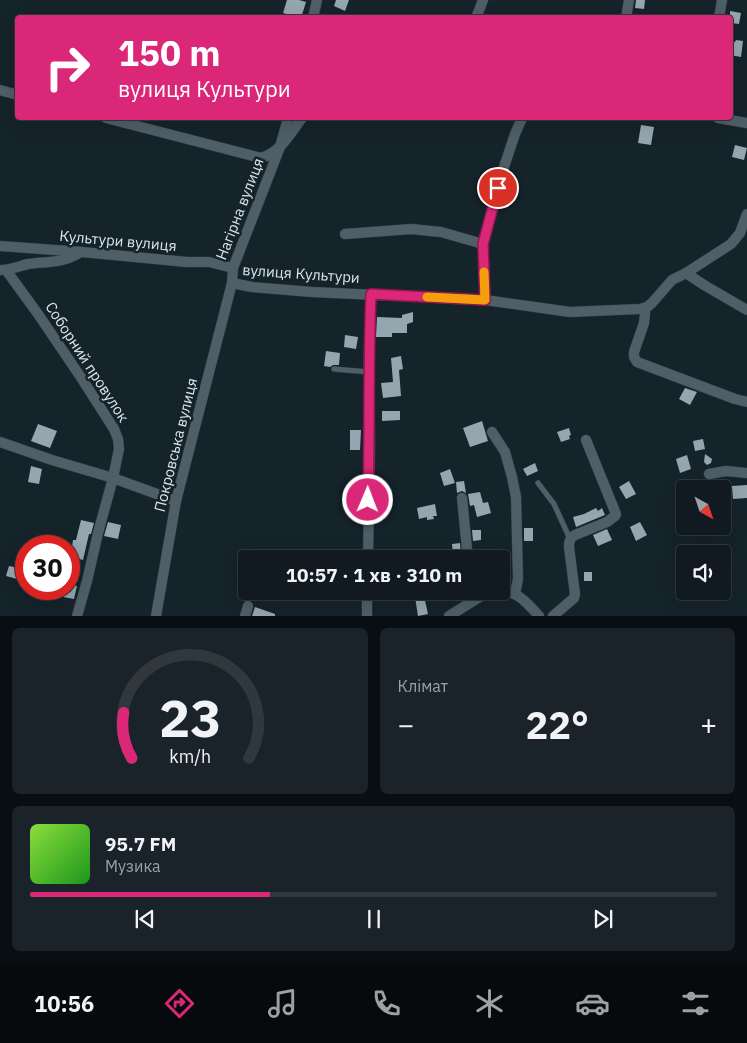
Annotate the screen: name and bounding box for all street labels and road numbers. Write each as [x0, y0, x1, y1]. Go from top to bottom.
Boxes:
street label: Нагірна вулиця [211, 155, 268, 263]
street label: Культури вулиця [59, 226, 178, 255]
street label: вулиця Культури [242, 260, 360, 287]
street label: Соборний провулок [41, 298, 133, 425]
street label: Покровська вулиця [150, 376, 201, 514]

